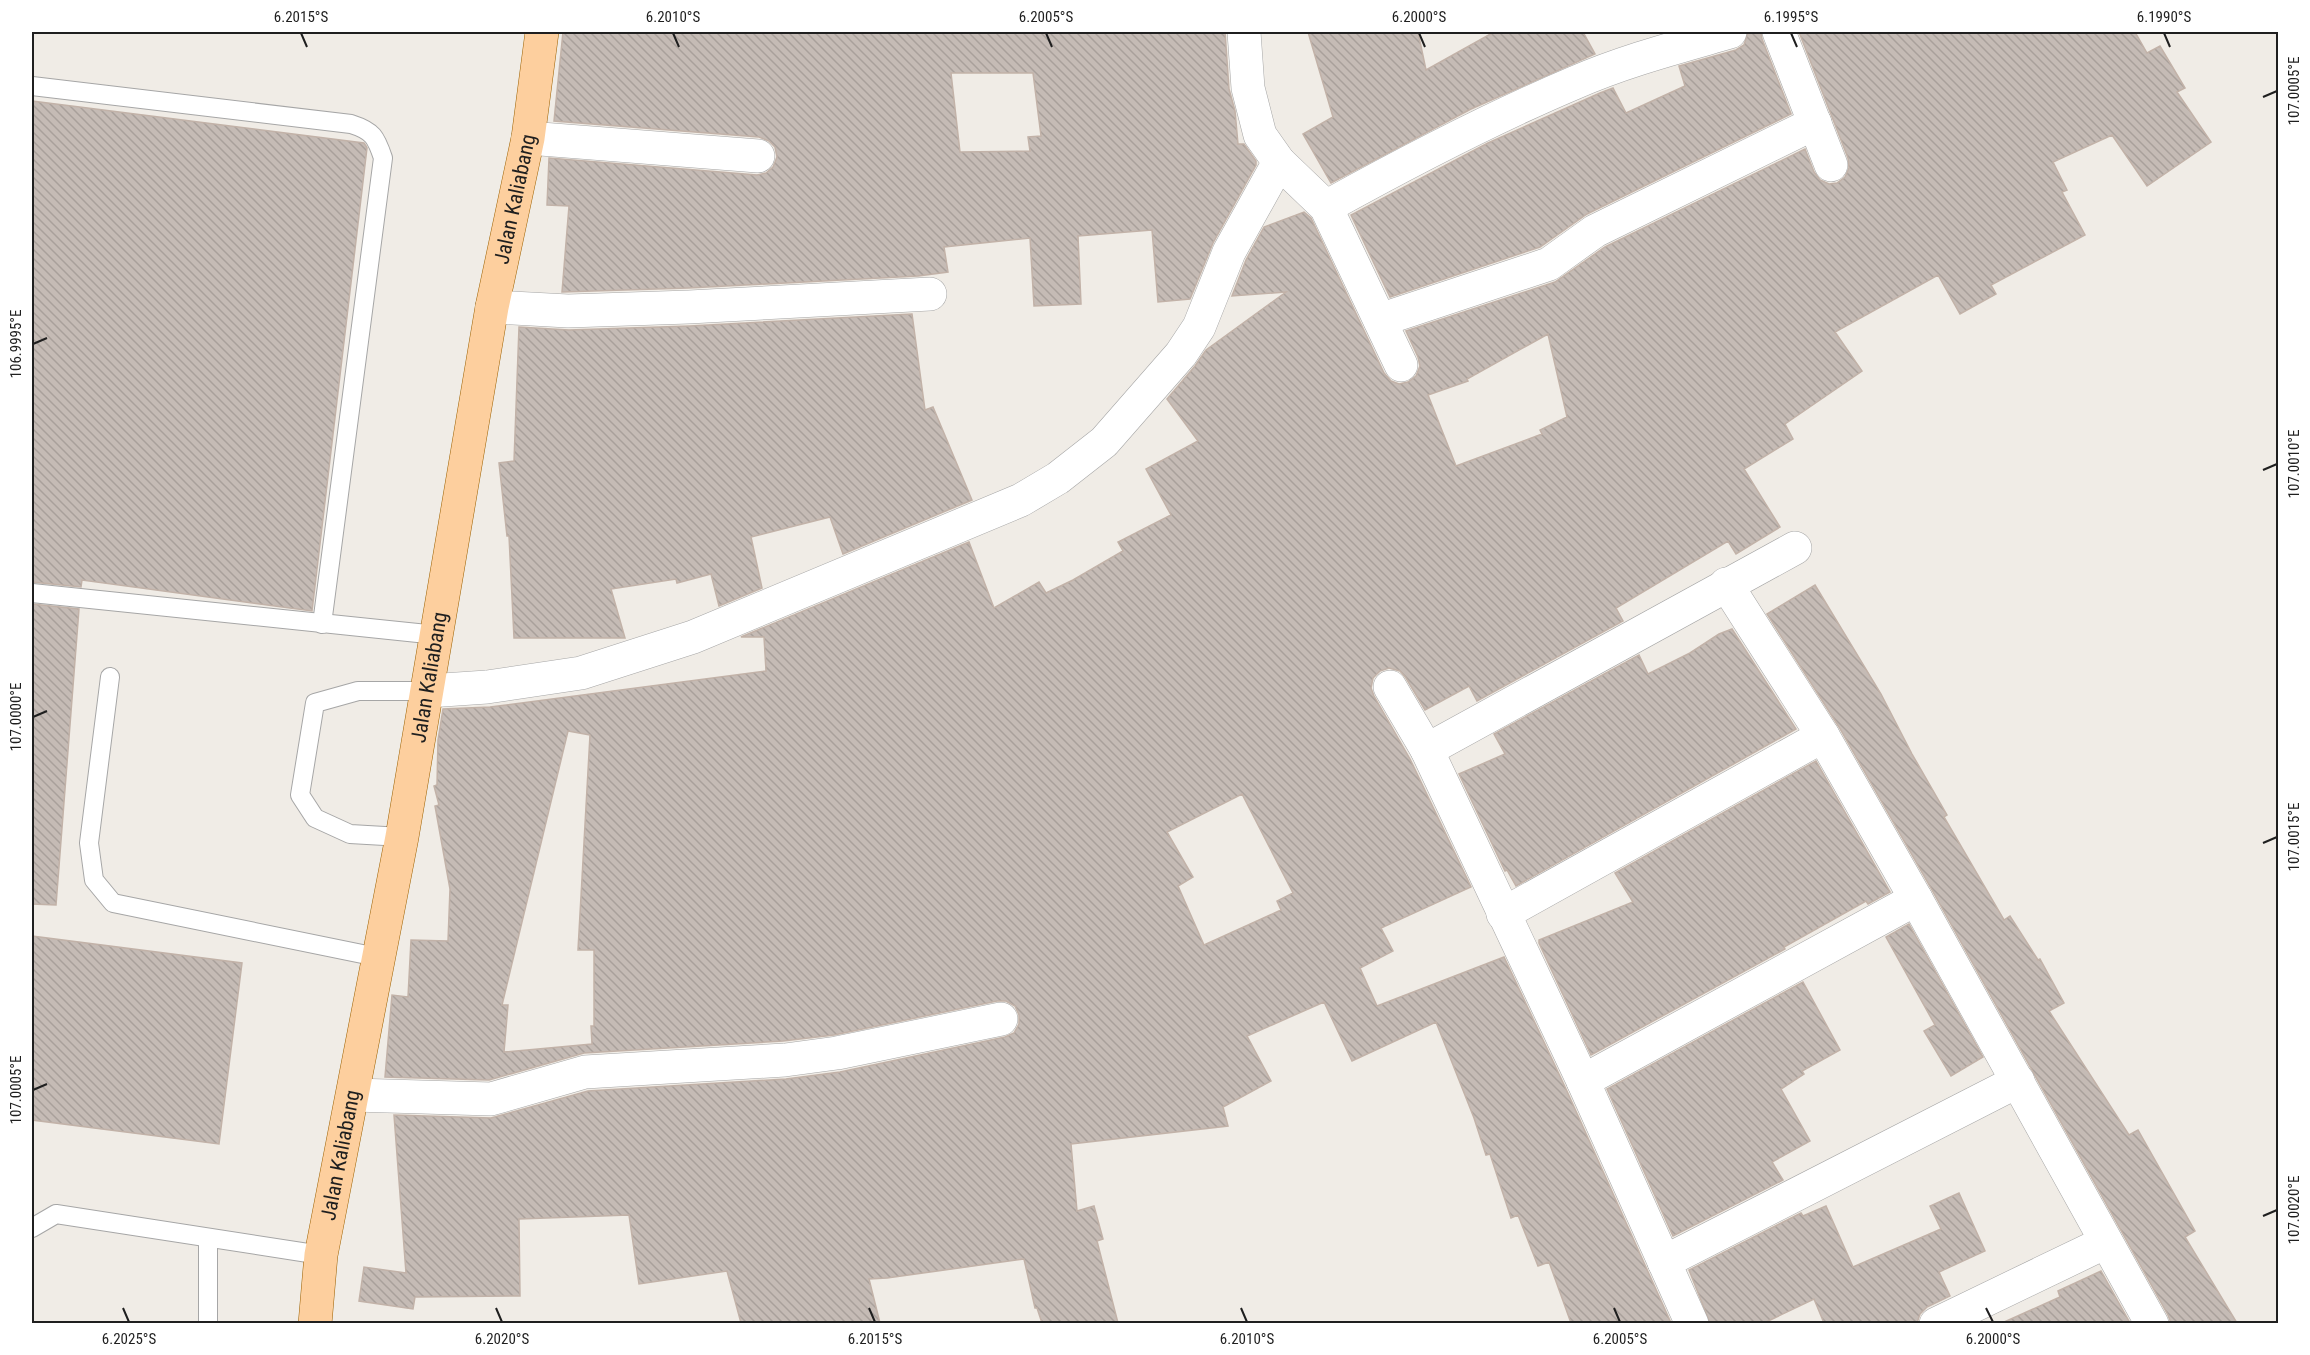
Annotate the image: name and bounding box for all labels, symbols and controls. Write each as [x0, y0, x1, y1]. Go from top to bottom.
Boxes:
text: 6.2015°S [274, 8, 328, 26]
text: 6.2010°S [646, 8, 700, 26]
text: 6.2005°S [1019, 8, 1073, 26]
text: 6.2000°S [1392, 8, 1446, 26]
text: 6.1995°S [1764, 8, 1818, 26]
text: 6.1990°S [2137, 8, 2191, 26]
text: 107.0005°E [2285, 57, 2303, 125]
street label: Jalan Kaliabang [489, 132, 541, 266]
text: 106.9995°E [7, 310, 25, 378]
text: 107.0010°E [2285, 430, 2303, 498]
street label: Jalan Kaliabang [406, 610, 452, 745]
text: 107.0000°E [7, 683, 25, 751]
text: 107.0015°E [2285, 803, 2303, 871]
text: 107.0005°E [7, 1056, 25, 1124]
street label: Jalan Kaliabang [316, 1088, 365, 1222]
text: 107.0020°E [2285, 1176, 2303, 1244]
text: 6.2025°S [102, 1330, 156, 1348]
text: 6.2020°S [475, 1330, 529, 1348]
text: 6.2015°S [848, 1330, 902, 1348]
text: 6.2010°S [1220, 1330, 1274, 1348]
text: 6.2005°S [1593, 1330, 1647, 1348]
text: 6.2000°S [1966, 1330, 2020, 1348]

